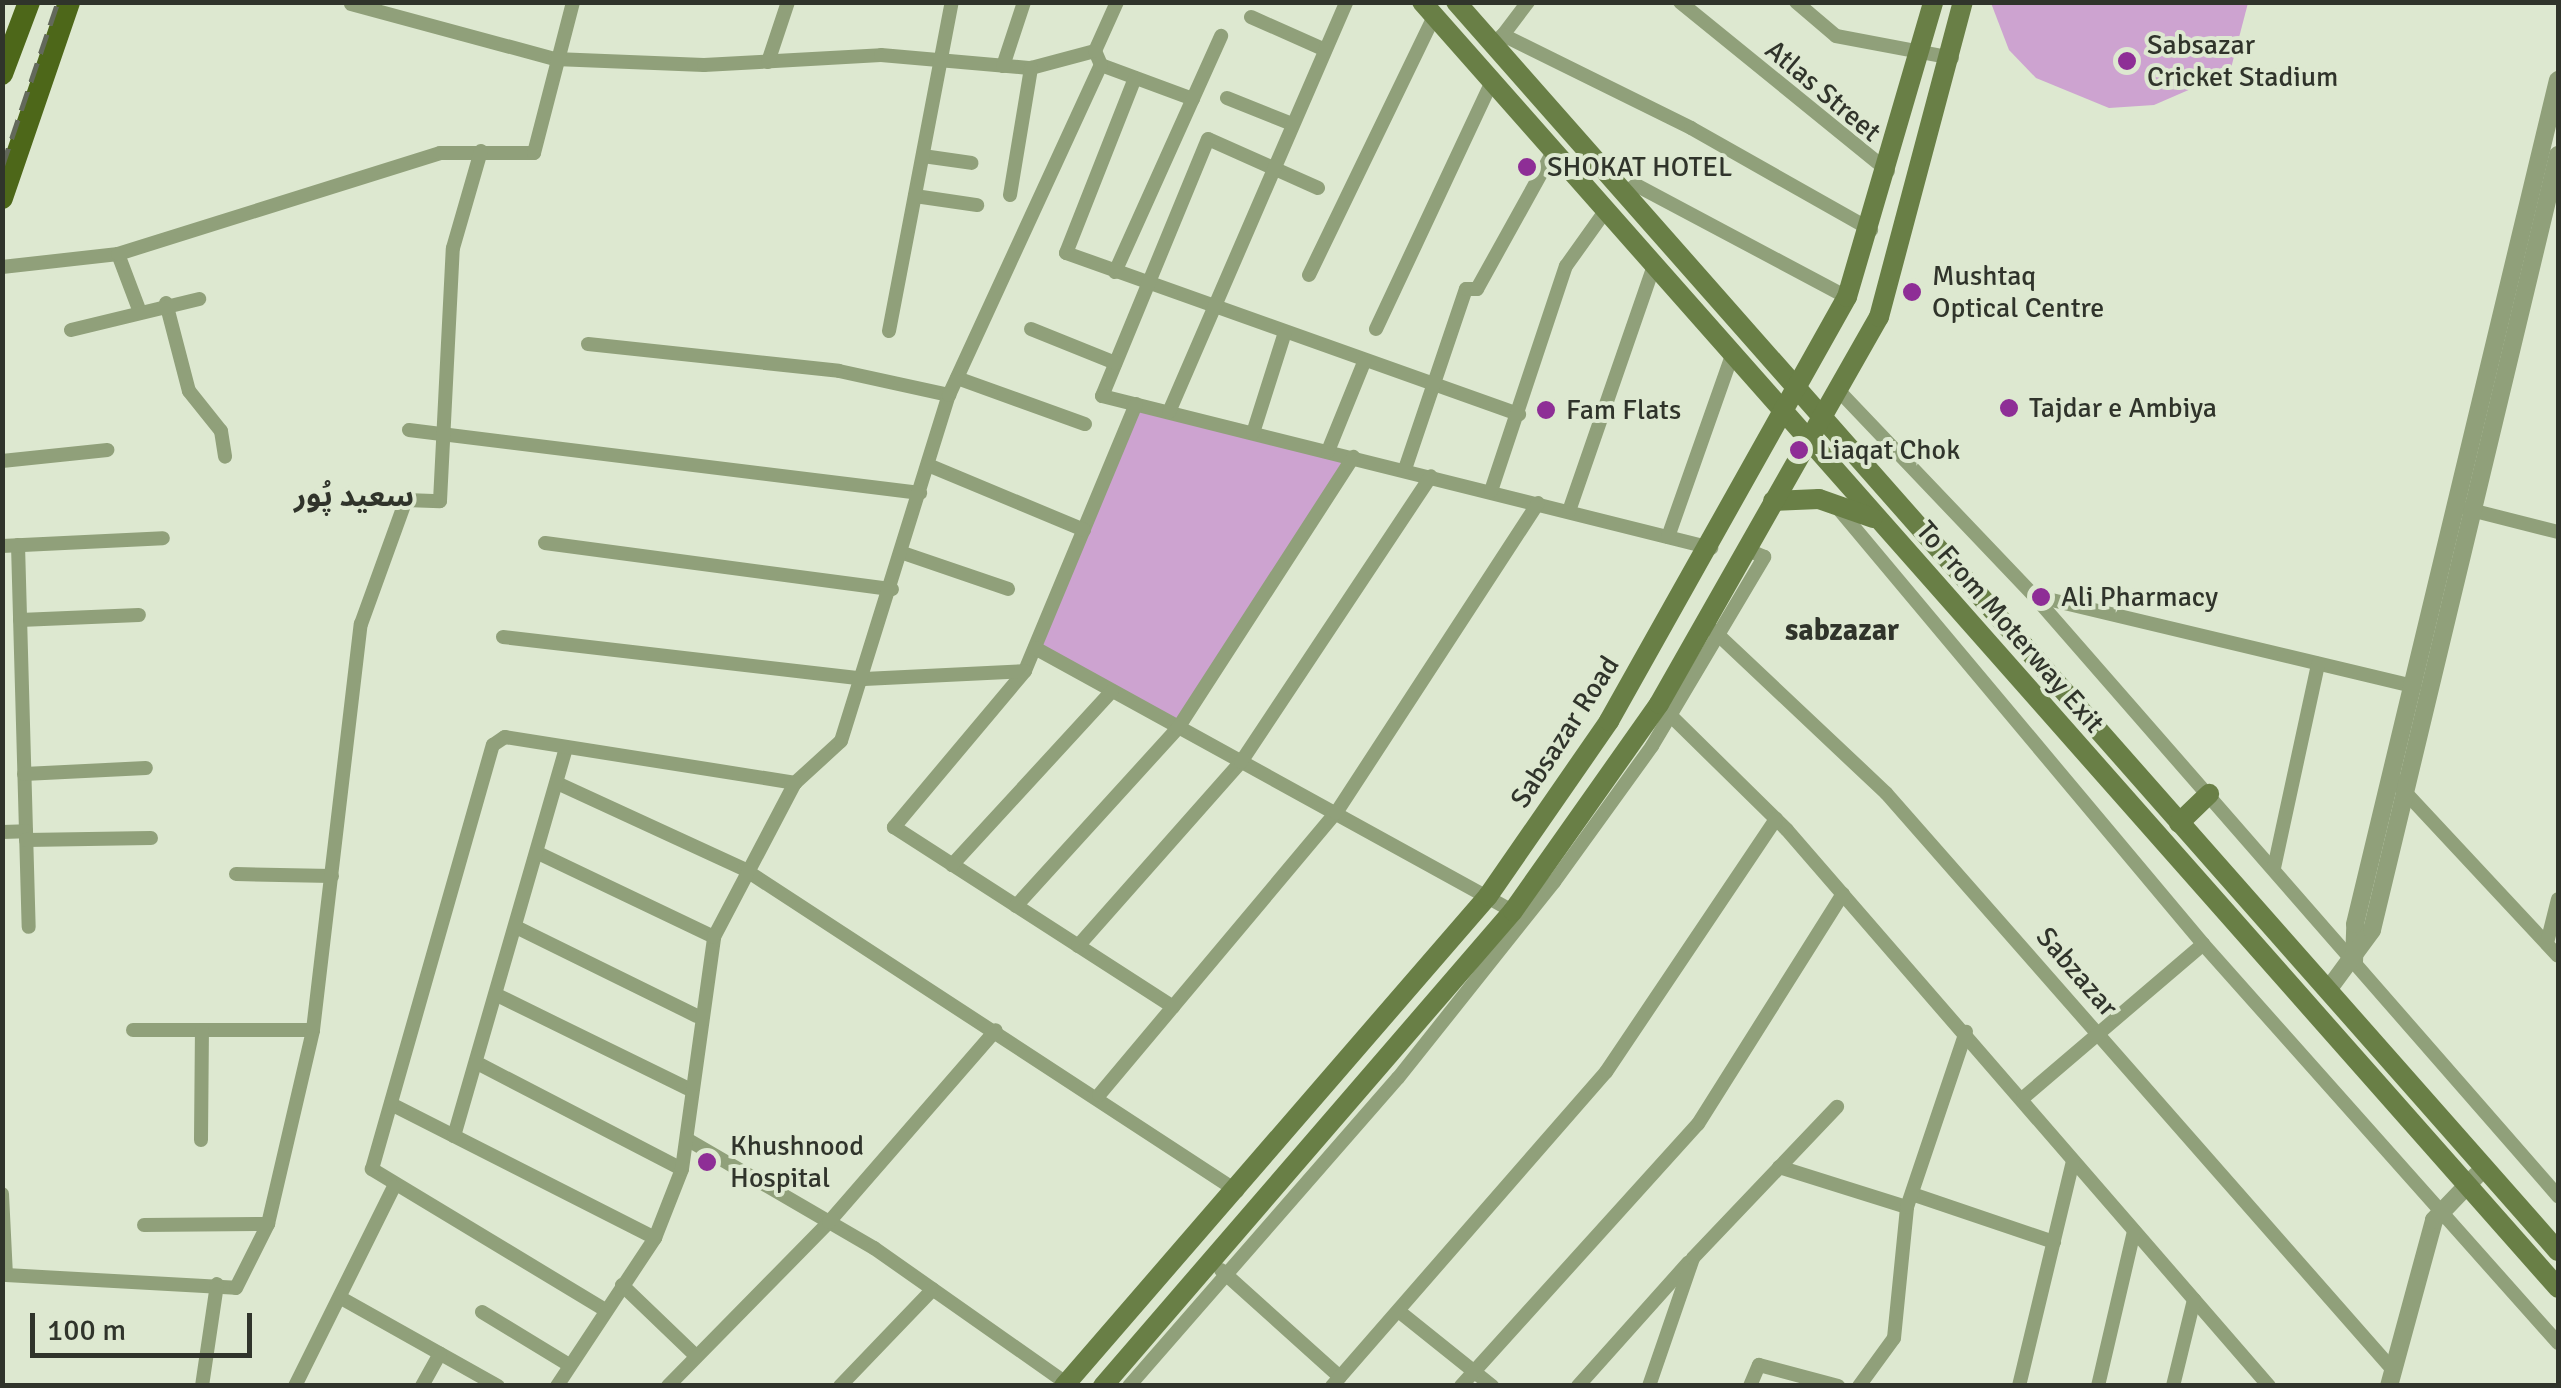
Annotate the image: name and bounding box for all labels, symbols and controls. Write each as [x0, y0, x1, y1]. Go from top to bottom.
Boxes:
place label: Sabsazar Cricket Stadium [2147, 28, 2338, 94]
street label: Atlas Street [1758, 33, 1888, 149]
marker: Sabsazar Cricket Stadium [2116, 50, 2138, 72]
place label: SHOKAT HOTEL [1547, 150, 1732, 184]
marker: SHOKAT HOTEL [1516, 156, 1538, 178]
place label: Mushtaq Optical Centre [1932, 259, 2104, 325]
marker: Mushtaq Optical Centre [1901, 281, 1923, 303]
place label: Tajdar e Ambiya [2029, 391, 2217, 425]
place label: Fam Flats [1566, 393, 1681, 427]
marker: Tajdar e Ambiya [1998, 397, 2020, 419]
marker: Fam Flats [1535, 399, 1557, 421]
place label: Liaqat Chok [1819, 433, 1960, 467]
marker: Liaqat Chok [1788, 439, 1810, 461]
district label: سعید پُور [294, 479, 414, 515]
street label: To From Moterway Exit [1909, 514, 2111, 740]
place label: Ali Pharmacy [2061, 580, 2218, 614]
marker: Ali Pharmacy [2030, 586, 2052, 608]
district label: sabzazar [1785, 613, 1899, 649]
street label: Sabsazar Road [1504, 650, 1626, 814]
street label: Sabzazar [2029, 920, 2125, 1024]
place label: Khushnood Hospital [730, 1129, 864, 1195]
marker: Khushnood Hospital [694, 1149, 720, 1175]
scale bar [35, 1293, 258, 1355]
text: 100 m [47, 1312, 126, 1349]

